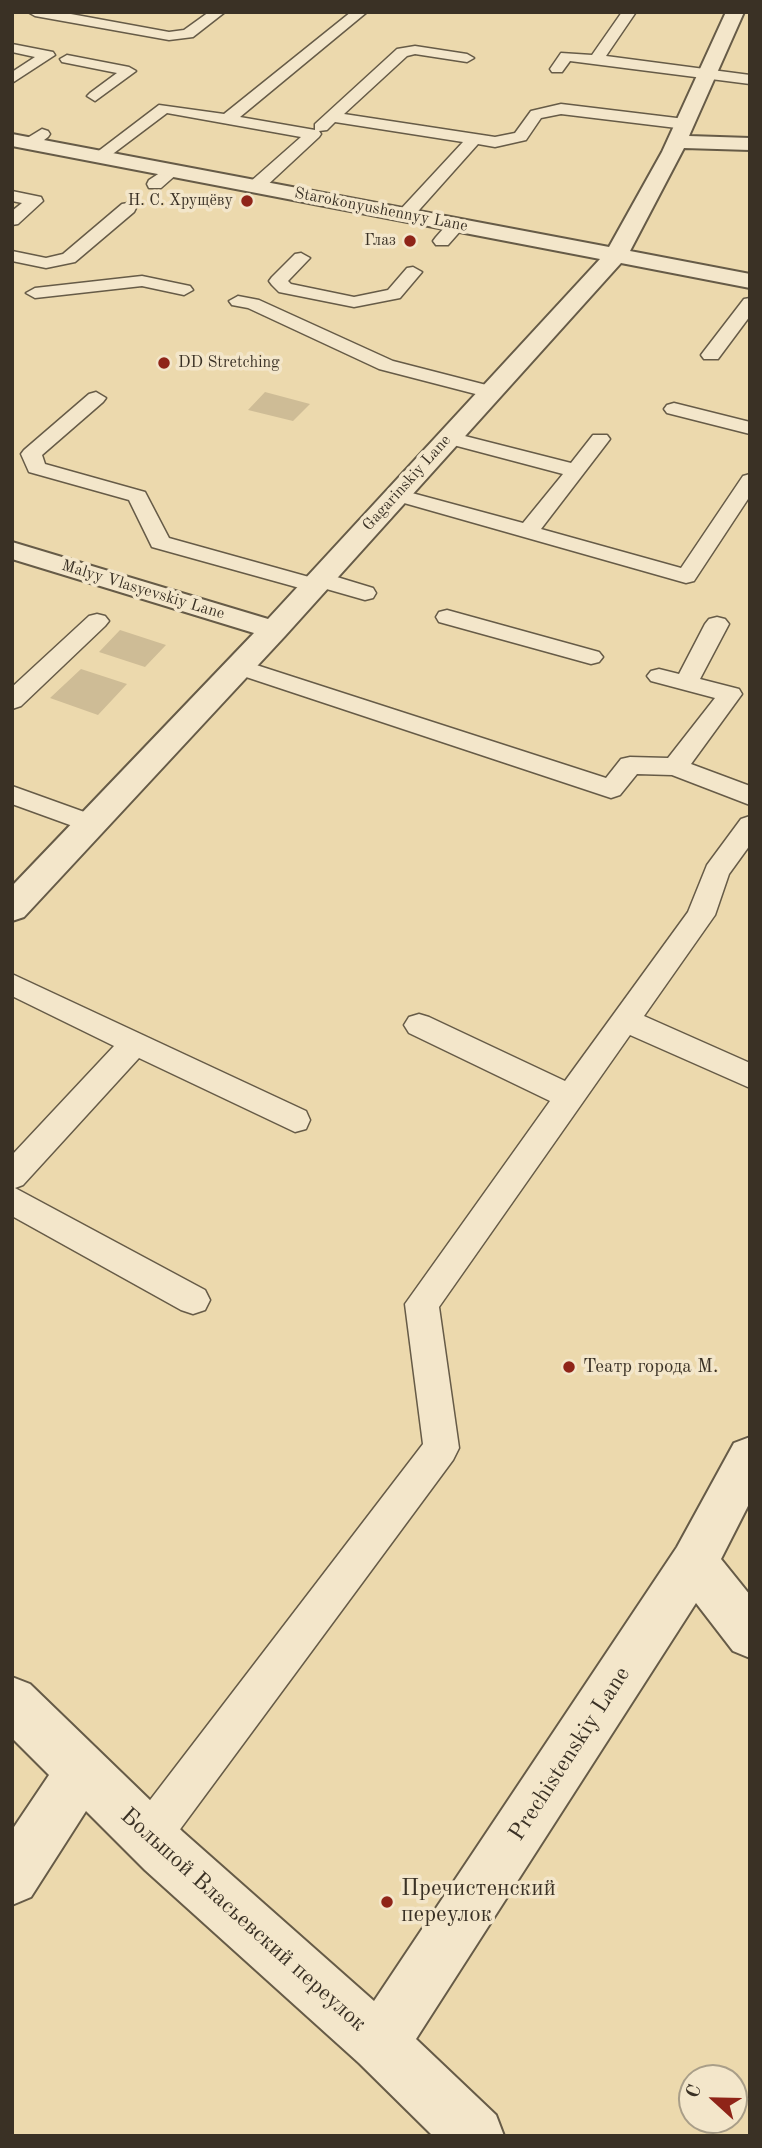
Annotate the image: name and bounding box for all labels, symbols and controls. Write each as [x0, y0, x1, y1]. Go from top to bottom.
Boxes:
street label: Starokonyushennyy Lane [293, 184, 469, 236]
place label: Н. С. Хрущёву [128, 191, 233, 211]
marker: Н. С. Хрущёву [239, 193, 255, 209]
place label: Глаз [364, 231, 396, 251]
marker: Глаз [402, 233, 418, 249]
place label: DD Stretching [178, 353, 280, 373]
marker: DD Stretching [156, 355, 172, 371]
street label: Gagarinskiy Lane [359, 431, 455, 535]
street label: Malyy Vlasyevskiy Lane [59, 556, 227, 624]
place label: Театр города М. [583, 1356, 718, 1378]
marker: Театр города М. [561, 1359, 577, 1375]
street label: Prechistenskiy Lane [503, 1662, 637, 1846]
street label: Большой Власьевский переулок [114, 1802, 372, 2038]
place label: Пречистенский переулок [401, 1875, 556, 1929]
marker: Пречистенский переулок [379, 1894, 395, 1910]
north arrow [678, 2064, 748, 2134]
text: С [684, 2082, 706, 2101]

